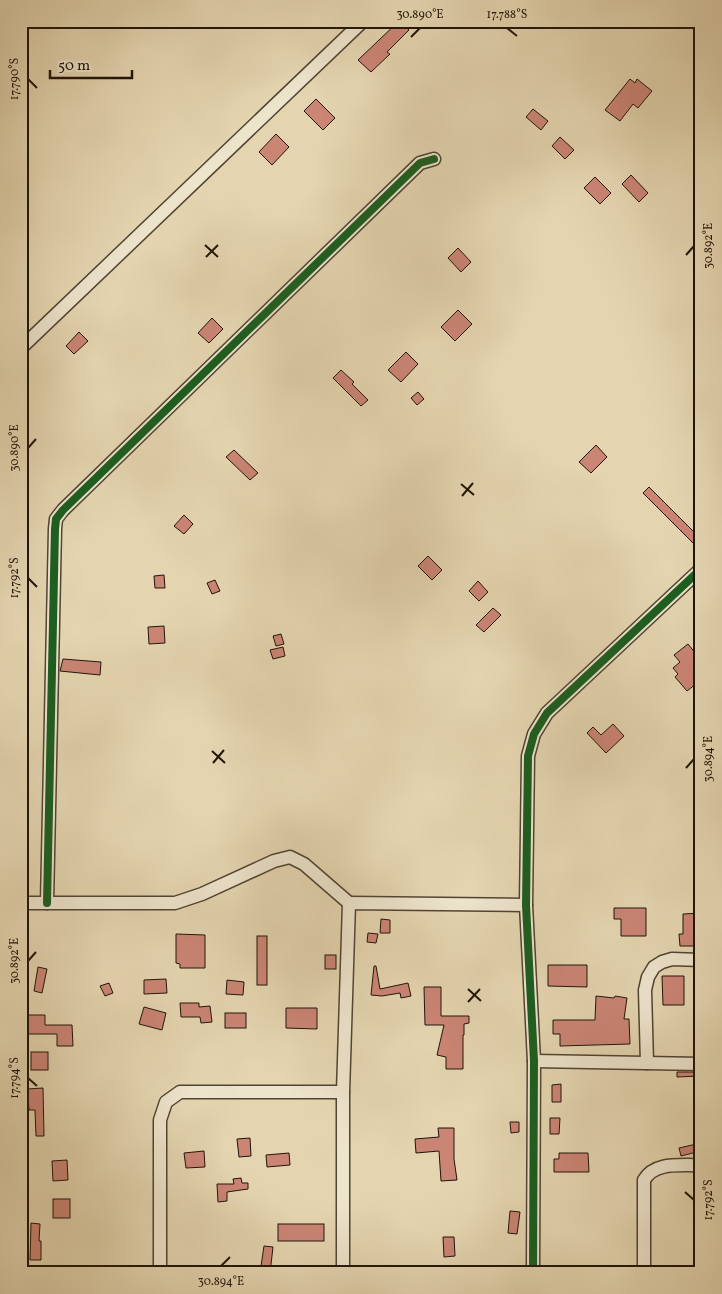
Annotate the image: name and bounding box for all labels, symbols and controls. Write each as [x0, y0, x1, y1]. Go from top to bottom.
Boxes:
text: 30.890°E [396, 7, 444, 23]
text: 17.788°S [487, 7, 527, 23]
scale bar [50, 48, 132, 80]
text: 50 m [58, 56, 90, 77]
text: 17.790°S [7, 58, 23, 100]
text: 30.892°E [701, 223, 717, 269]
text: 30.890°E [7, 424, 23, 472]
text: 17.792°S [7, 557, 23, 599]
text: 30.894°E [701, 736, 717, 782]
text: 30.892°E [7, 938, 23, 984]
text: 17.794°S [7, 1057, 23, 1099]
text: 17.792°S [701, 1179, 717, 1221]
text: 30.894°E [198, 1274, 244, 1290]

